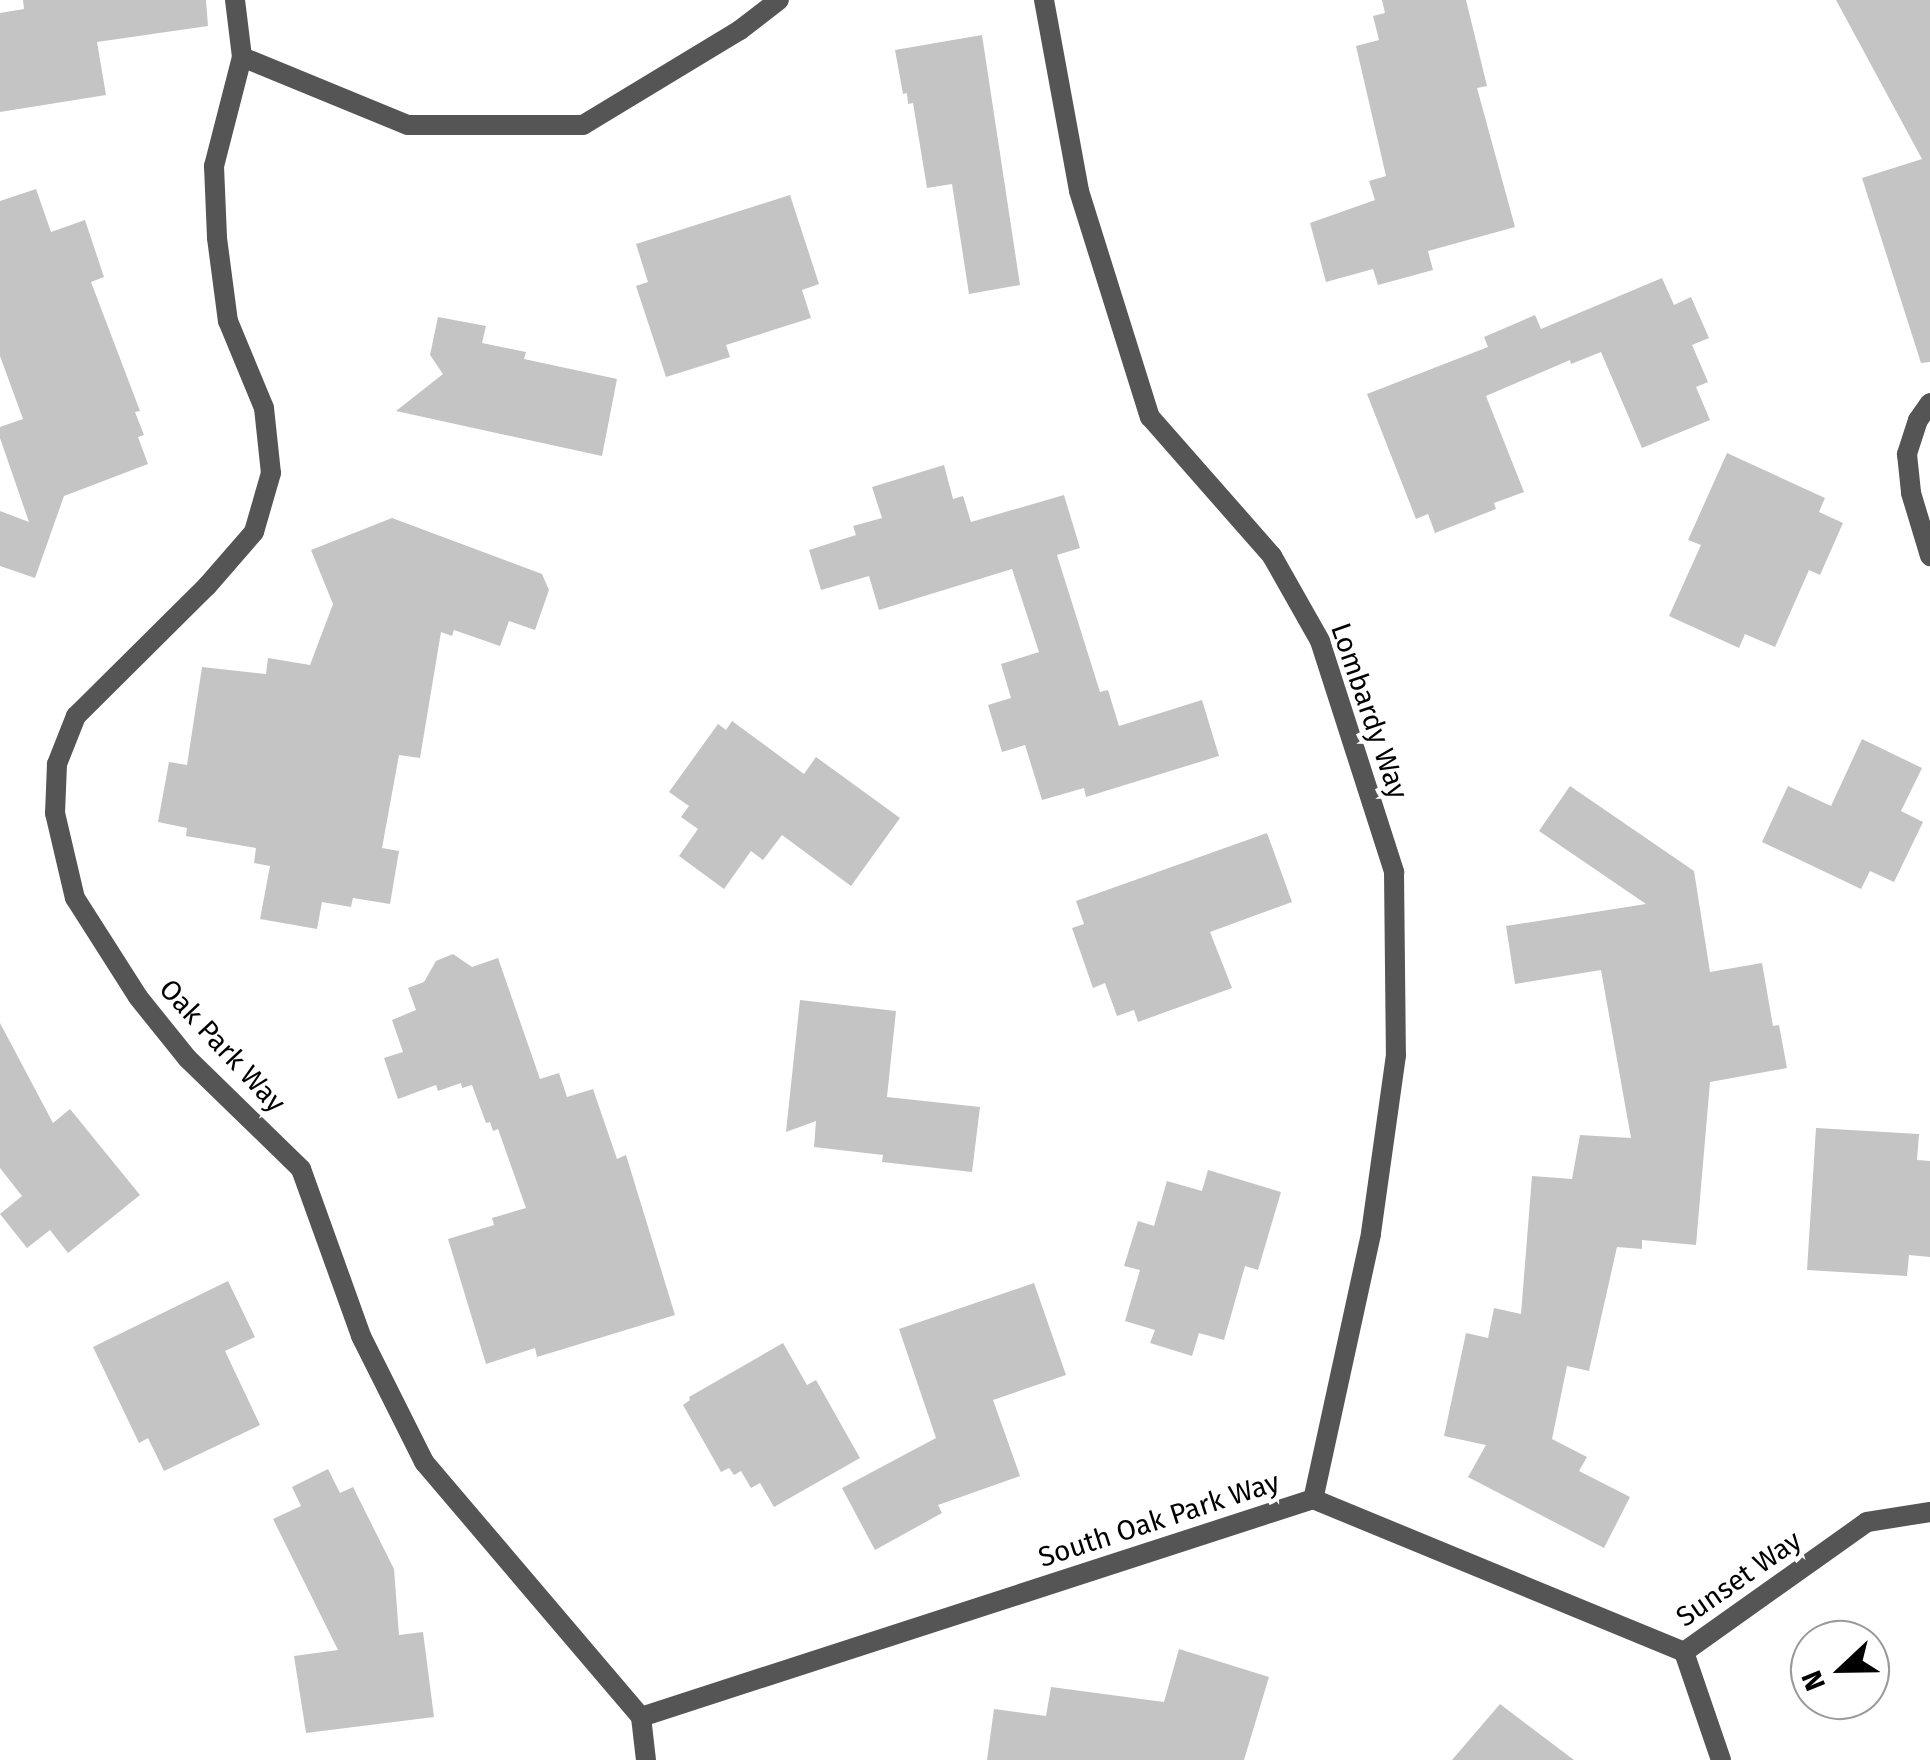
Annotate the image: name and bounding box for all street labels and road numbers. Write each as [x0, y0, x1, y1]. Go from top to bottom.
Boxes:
street label: Lombardy Way [1323, 619, 1415, 803]
street label: Oak Park Way [152, 973, 292, 1119]
street label: South Oak Park Way [1034, 1465, 1284, 1575]
street label: Sunset Way [1670, 1524, 1808, 1634]

